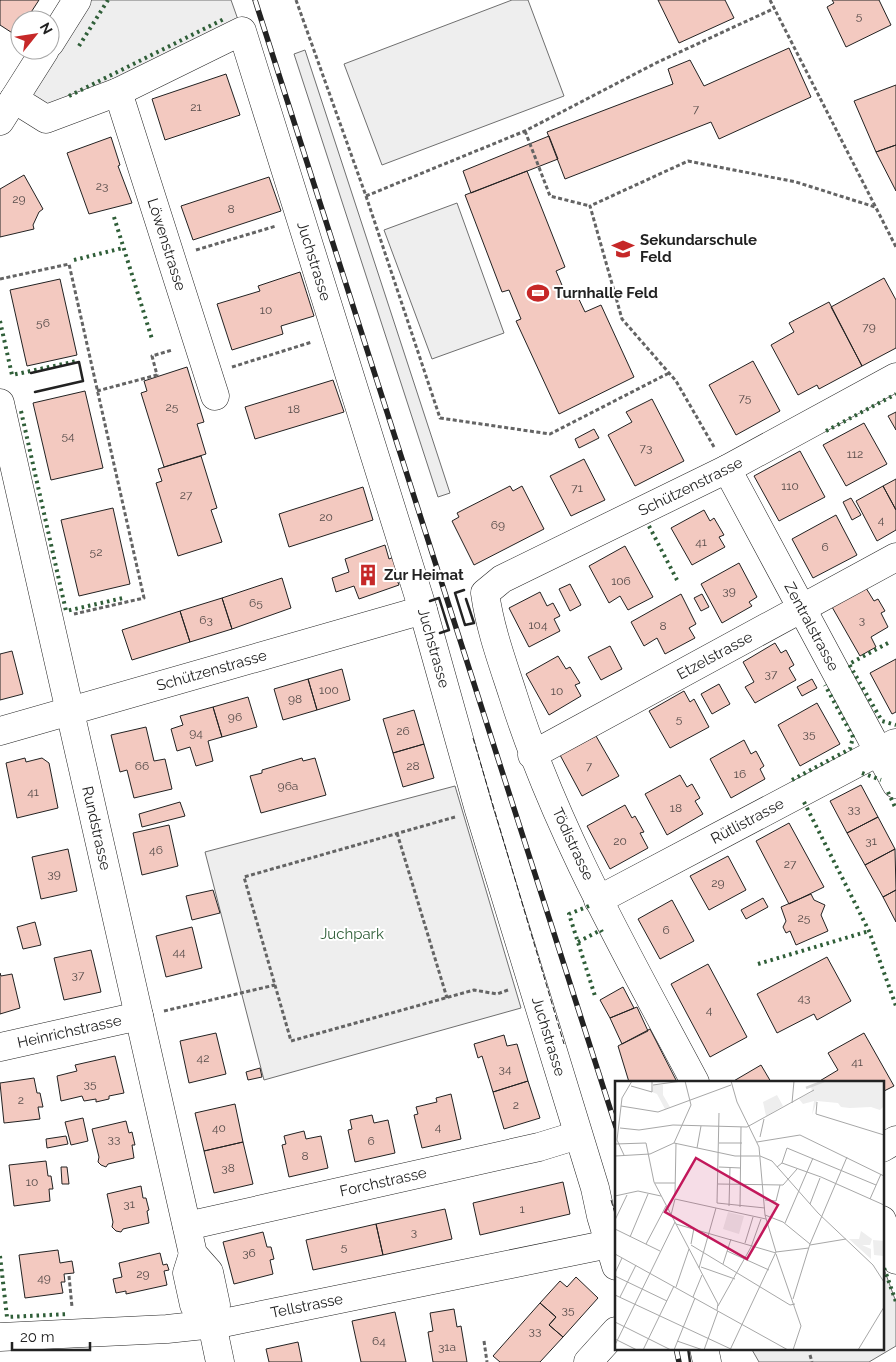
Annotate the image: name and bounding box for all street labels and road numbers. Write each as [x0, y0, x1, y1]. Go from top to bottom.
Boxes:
street label: Löwenstrasse [144, 196, 190, 293]
street label: Juchstrasse [293, 219, 335, 303]
street label: Schützenstrasse [635, 453, 746, 520]
street label: Zentralstrasse [780, 579, 843, 674]
street label: Juchstrasse [414, 606, 453, 690]
street label: Etzelstrasse [674, 628, 756, 683]
street label: Schützenstrasse [154, 646, 269, 695]
street label: Rundstrasse [78, 784, 115, 872]
street label: Rütlistrasse [708, 794, 787, 848]
street label: Tödistrasse [548, 805, 598, 883]
street label: Juchstrasse [528, 995, 569, 1078]
street label: Heinrichstrasse [15, 1011, 123, 1052]
street label: Forchstrasse [338, 1163, 428, 1200]
street label: Tellstrasse [269, 1290, 345, 1322]

